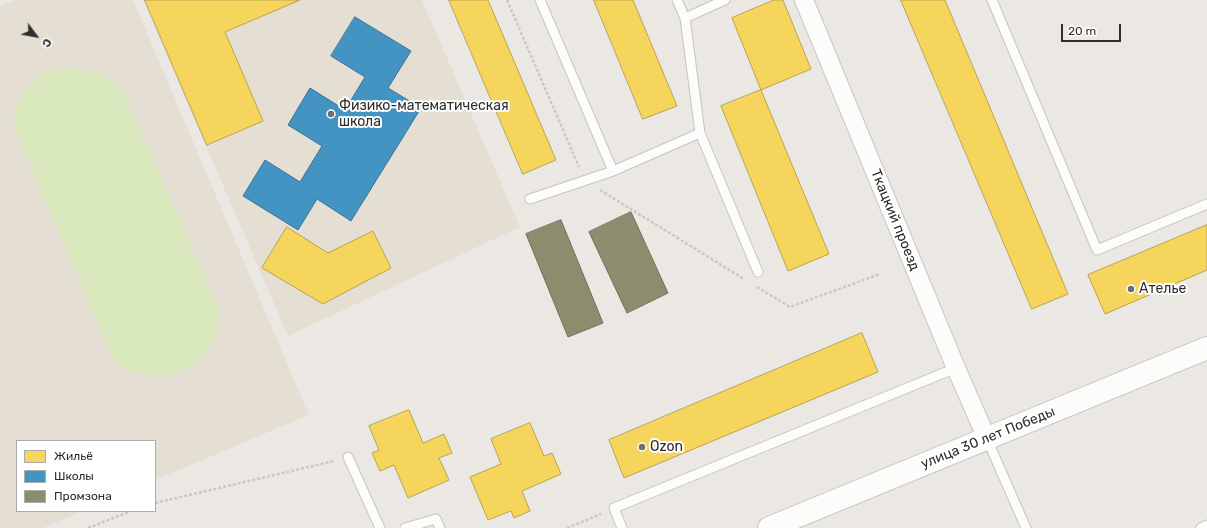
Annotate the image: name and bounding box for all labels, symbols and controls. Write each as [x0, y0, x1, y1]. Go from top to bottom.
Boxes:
north arrow [16, 16, 56, 56]
scale bar [1063, 16, 1123, 42]
text: 20 m [1068, 24, 1096, 38]
text: С [39, 36, 54, 49]
place label: Физико-математическая школа [339, 98, 509, 130]
marker: Физико-математическая школа [326, 109, 336, 119]
street label: Ткацкий проезд [867, 167, 923, 273]
place label: Ателье [1139, 281, 1186, 297]
marker: Ателье [1126, 284, 1136, 294]
street label: улица 30 лет Победы [918, 403, 1058, 473]
place label: Ozon [650, 439, 683, 455]
legend [16, 440, 156, 512]
marker: Ozon [637, 442, 647, 452]
text: Жильё [54, 449, 93, 463]
text: Школы [54, 469, 94, 483]
text: Промзона [54, 489, 112, 503]

